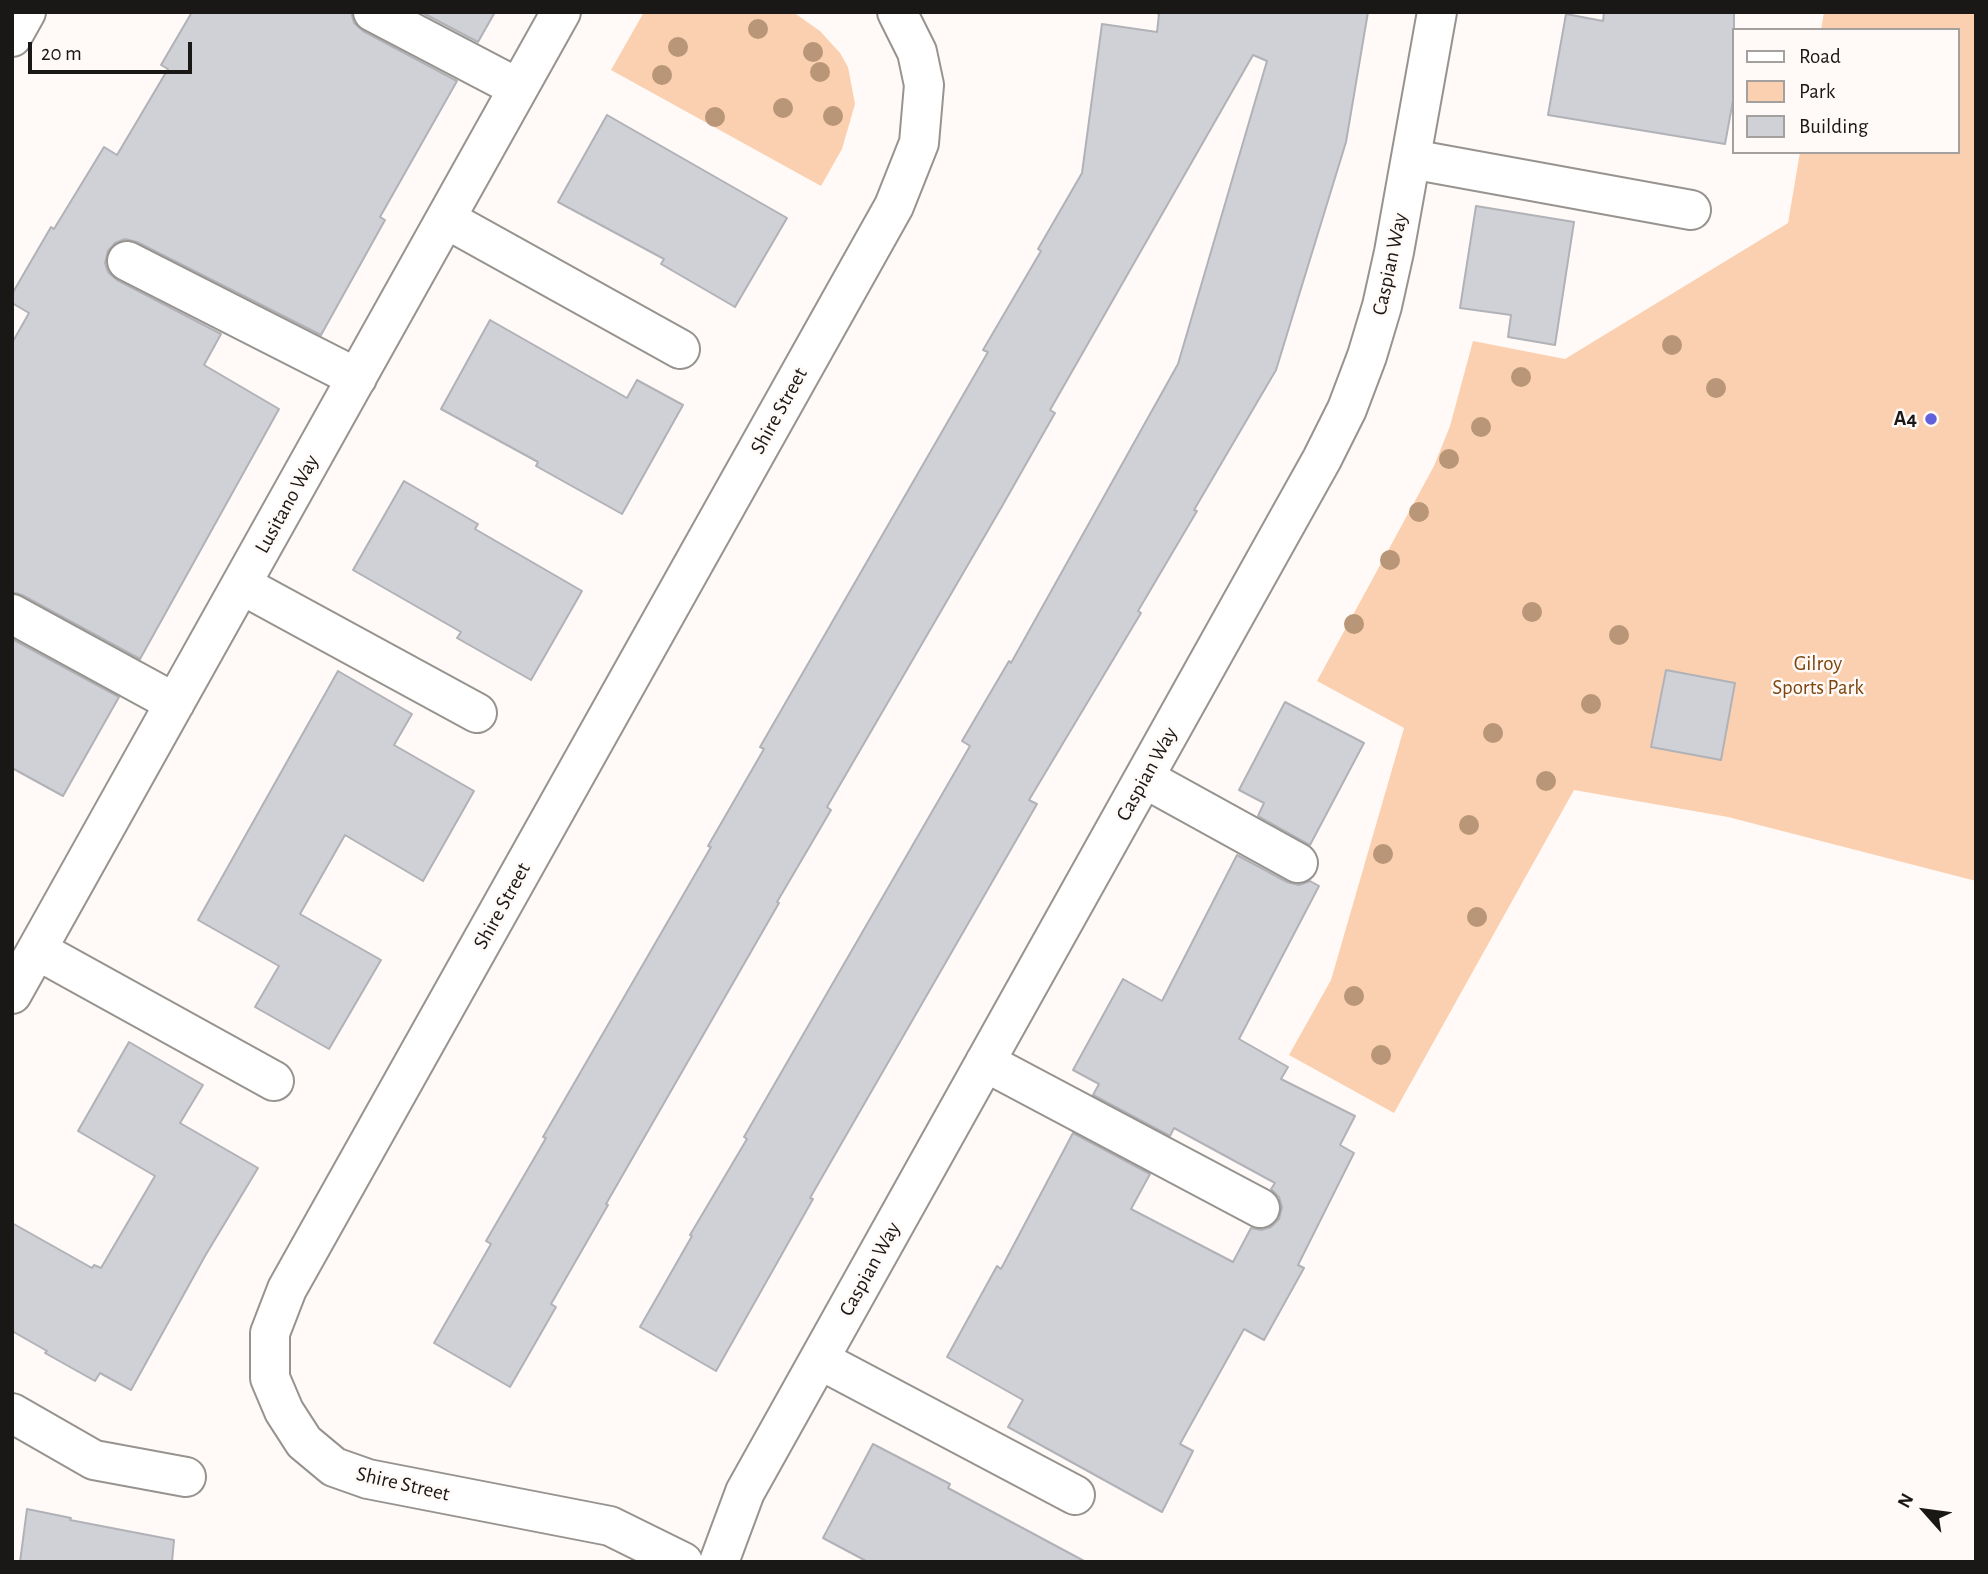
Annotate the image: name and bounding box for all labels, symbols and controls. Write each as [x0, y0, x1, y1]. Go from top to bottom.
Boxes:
scale bar [32, 28, 196, 72]
legend [1732, 28, 1960, 154]
text: 20 m [41, 43, 82, 64]
text: Road [1799, 46, 1841, 67]
text: Park [1799, 81, 1835, 102]
text: Building [1799, 116, 1868, 137]
street label: Caspian Way [1367, 211, 1413, 317]
street label: Shire Street [745, 363, 813, 459]
place label: A4 [1894, 406, 1917, 432]
marker: A4 [1923, 411, 1939, 427]
street label: Lusitano Way [250, 450, 324, 558]
park label: Gilroy Sports Park [1772, 651, 1864, 701]
street label: Caspian Way [1111, 722, 1183, 826]
street label: Shire Street [468, 858, 536, 954]
street label: Caspian Way [834, 1217, 906, 1321]
street label: Shire Street [354, 1461, 452, 1507]
north arrow [1890, 1476, 1960, 1546]
text: N [1895, 1491, 1918, 1511]

